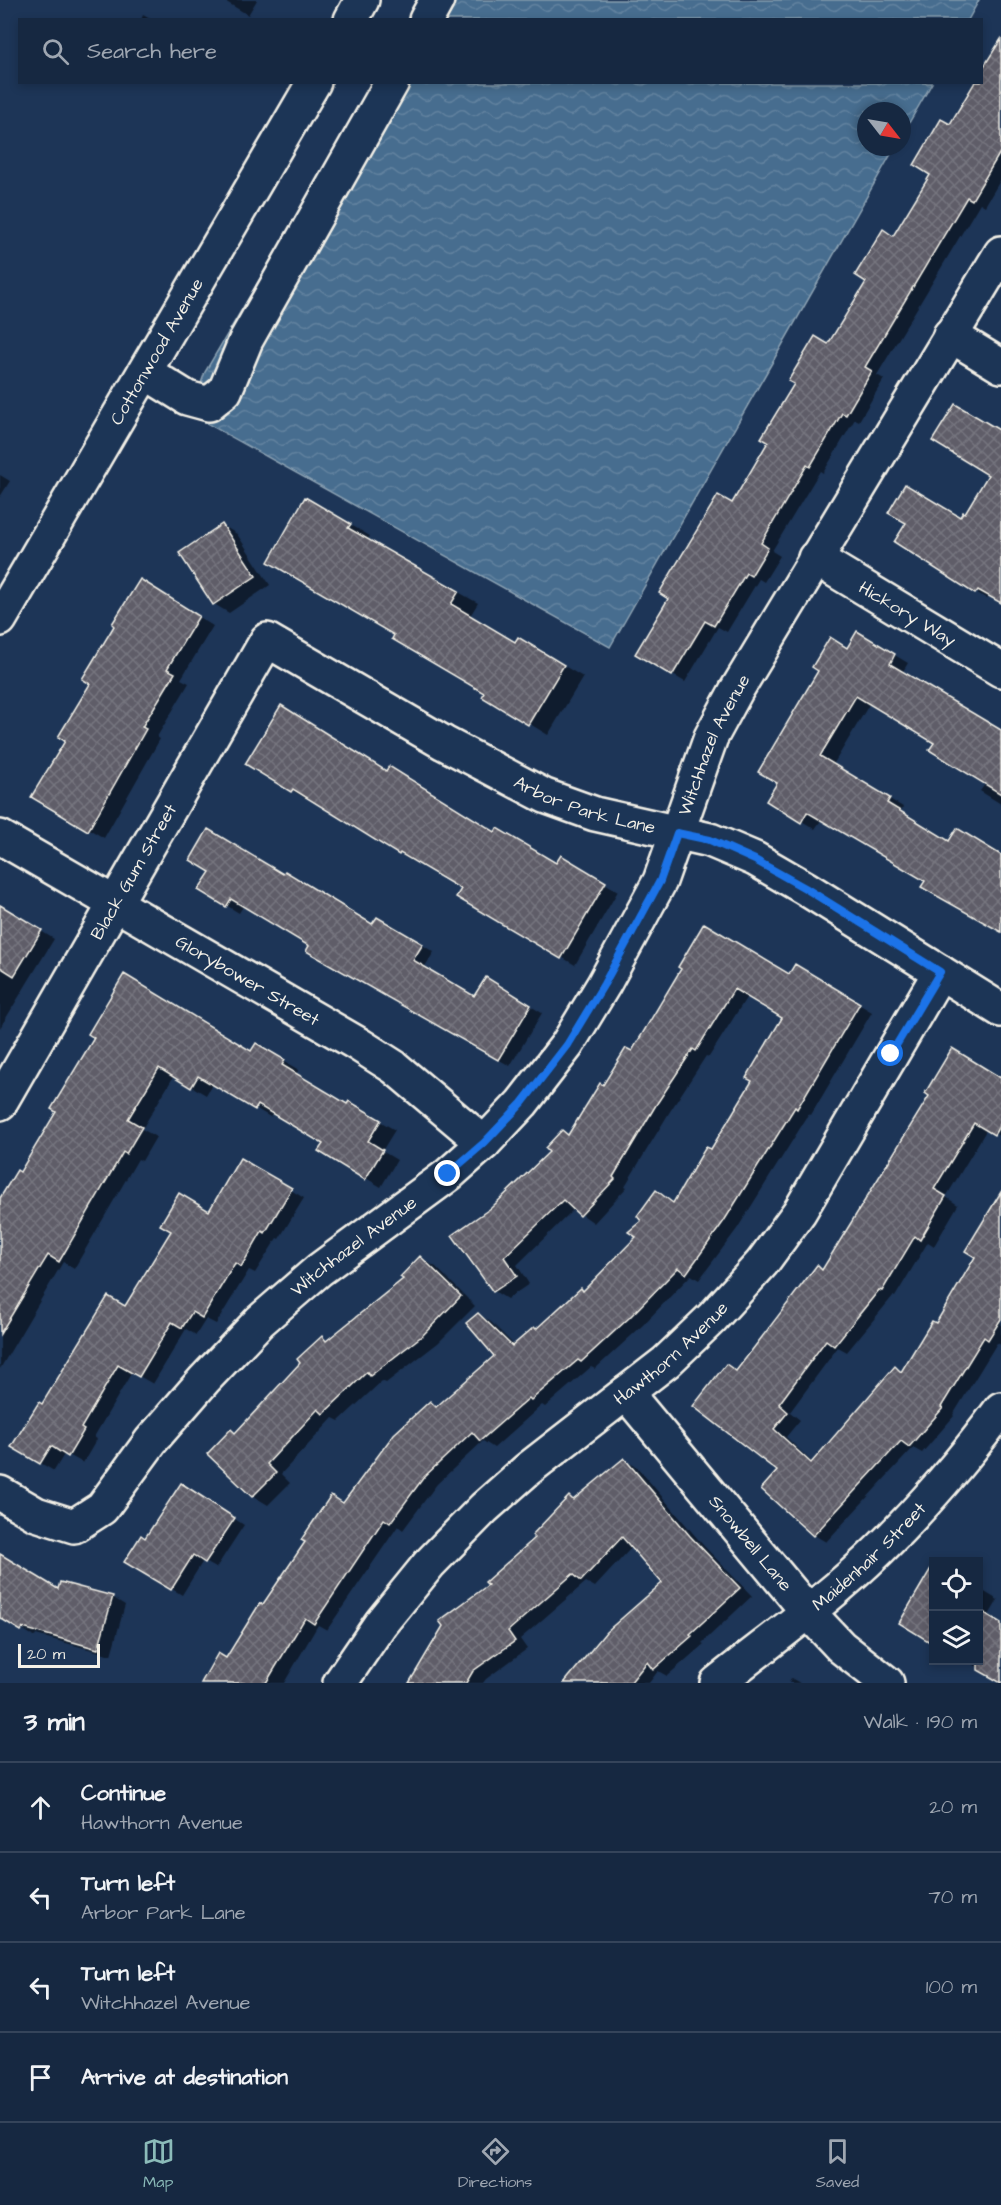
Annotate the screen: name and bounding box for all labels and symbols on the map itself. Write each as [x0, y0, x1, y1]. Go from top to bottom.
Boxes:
north arrow [857, 102, 911, 156]
street label: Cottonwood Avenue [104, 273, 209, 429]
street label: Hickory Way [854, 575, 961, 654]
street label: Witchhazel Avenue [672, 669, 756, 819]
street label: Arbor Park Lane [510, 769, 658, 840]
street label: Black Gum Street [84, 799, 183, 944]
street label: Glorybower Street [171, 929, 325, 1032]
route start [877, 1040, 903, 1066]
route end [434, 1160, 460, 1186]
street label: Witchhazel Avenue [285, 1190, 422, 1302]
street label: Hawthorn Avenue [608, 1296, 734, 1411]
street label: Snowbell Lane [703, 1489, 798, 1597]
street label: Maidenhair Street [807, 1496, 932, 1616]
scale bar [18, 1641, 100, 1668]

